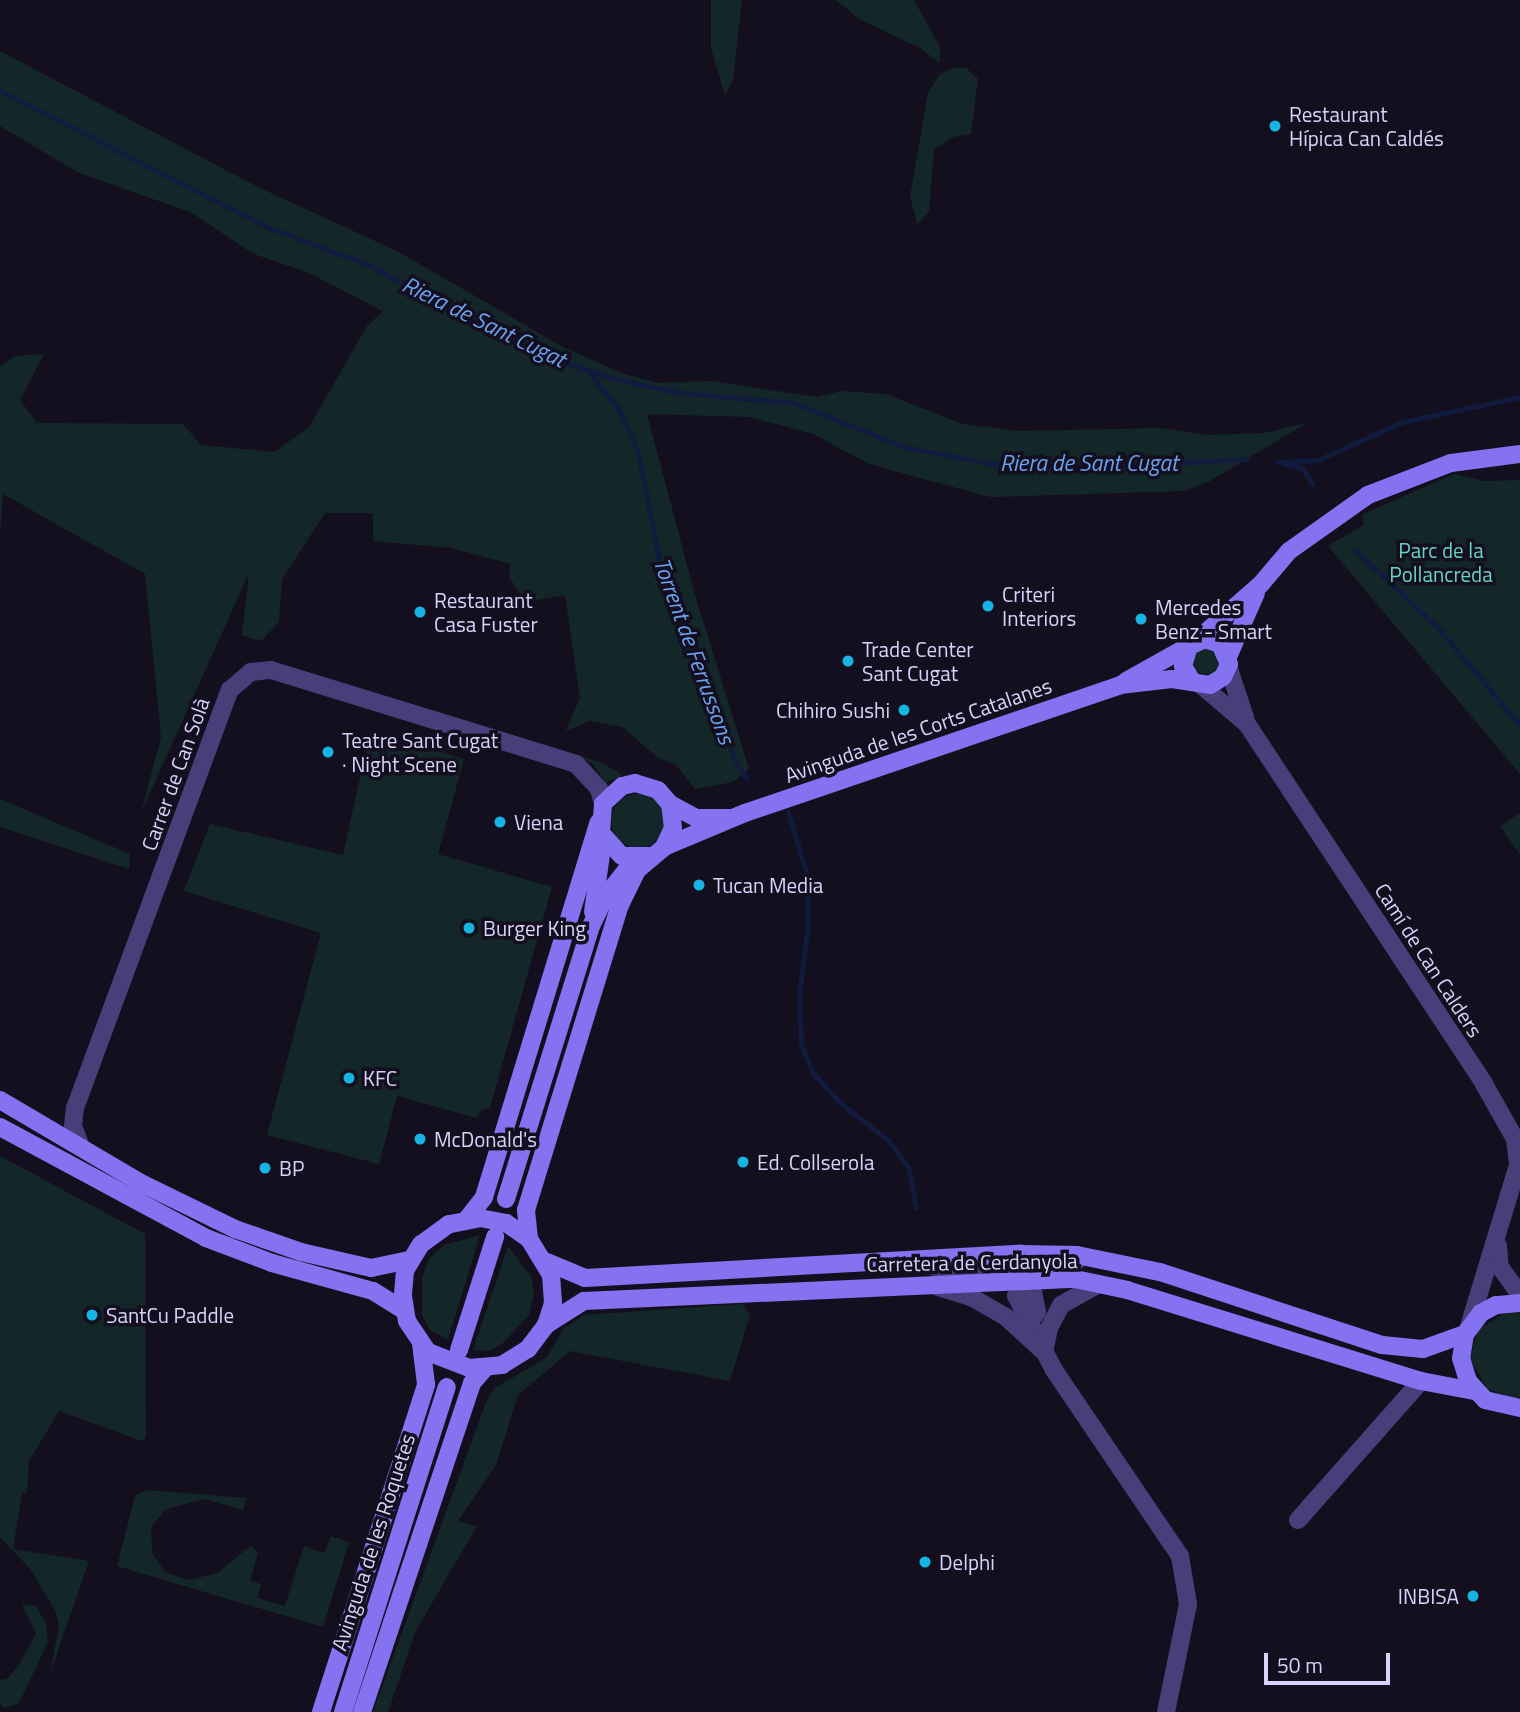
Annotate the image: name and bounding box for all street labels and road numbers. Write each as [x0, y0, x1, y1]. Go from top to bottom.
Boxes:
street label: Avinguda de les Corts Catalanes [781, 672, 1055, 788]
street label: Carrer de Can Solà [136, 694, 214, 854]
street label: Camí de Can Calders [1370, 878, 1488, 1042]
street label: Carretera de Cerdanyola [866, 1248, 1078, 1276]
street label: Avinguda de les Roquetes [326, 1430, 420, 1654]

